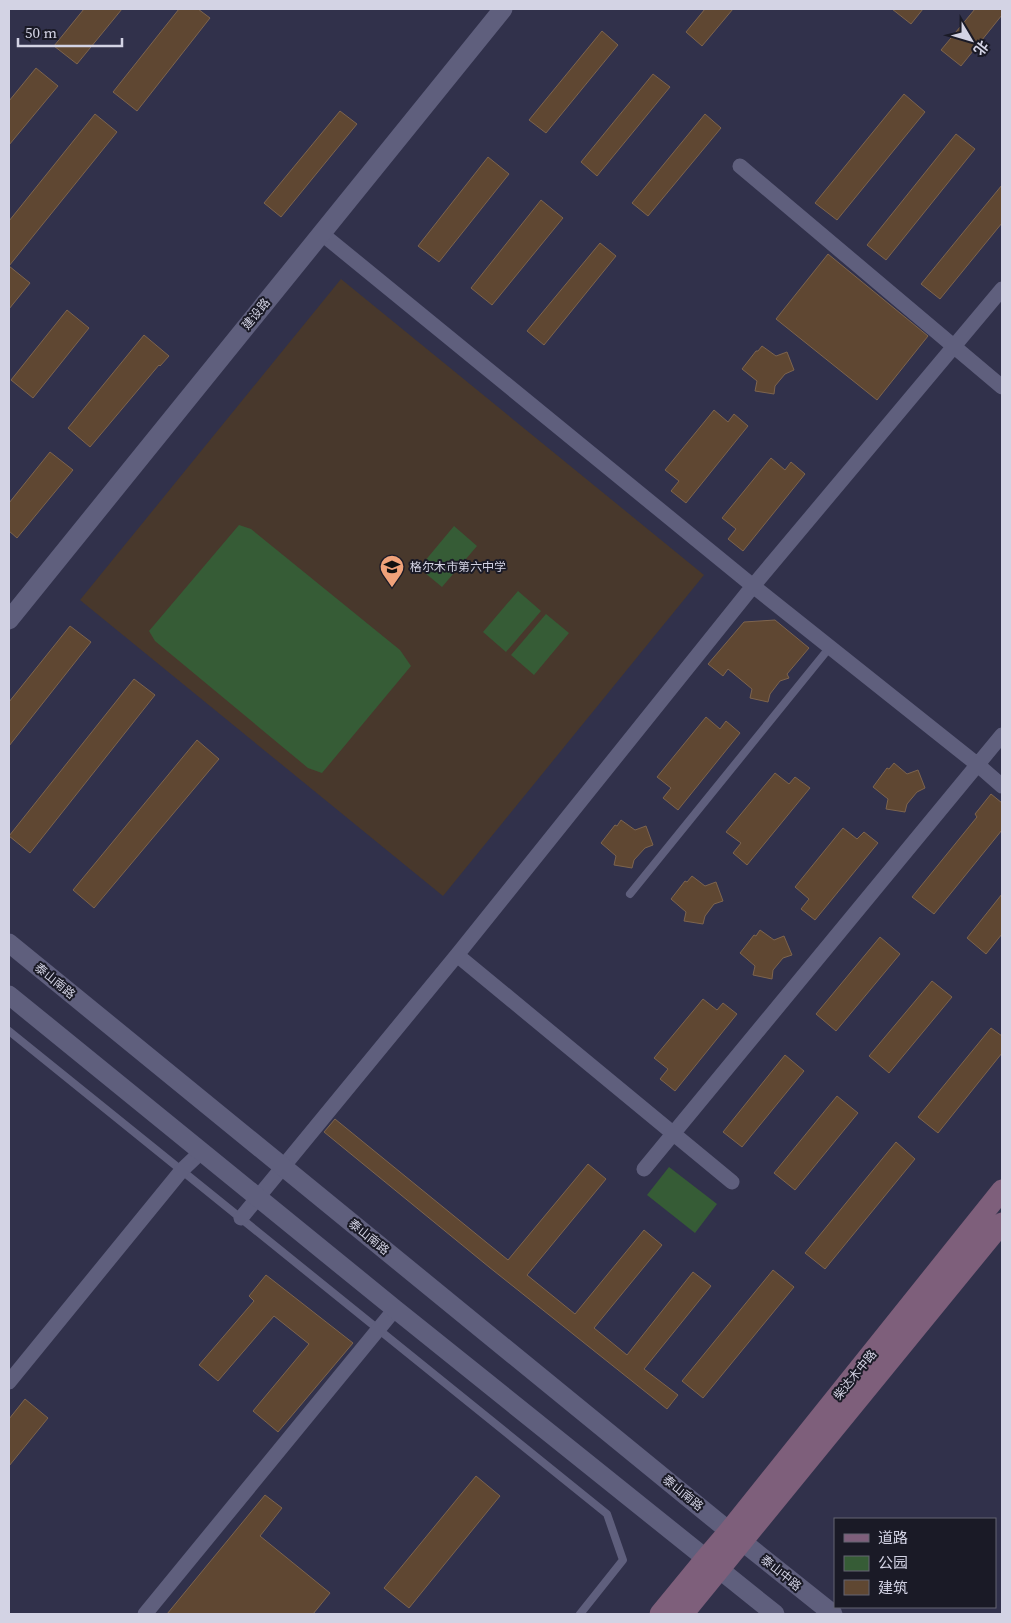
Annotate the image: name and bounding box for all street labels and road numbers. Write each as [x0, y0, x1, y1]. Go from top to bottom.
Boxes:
street label: 建设路 [238, 295, 274, 333]
street label: 泰山南路 [31, 960, 79, 1002]
street label: 泰山南路 [345, 1216, 393, 1258]
street label: 柴达木中路 [830, 1347, 880, 1403]
street label: 泰山南路 [659, 1472, 707, 1514]
street label: 泰山中路 [757, 1552, 805, 1594]

